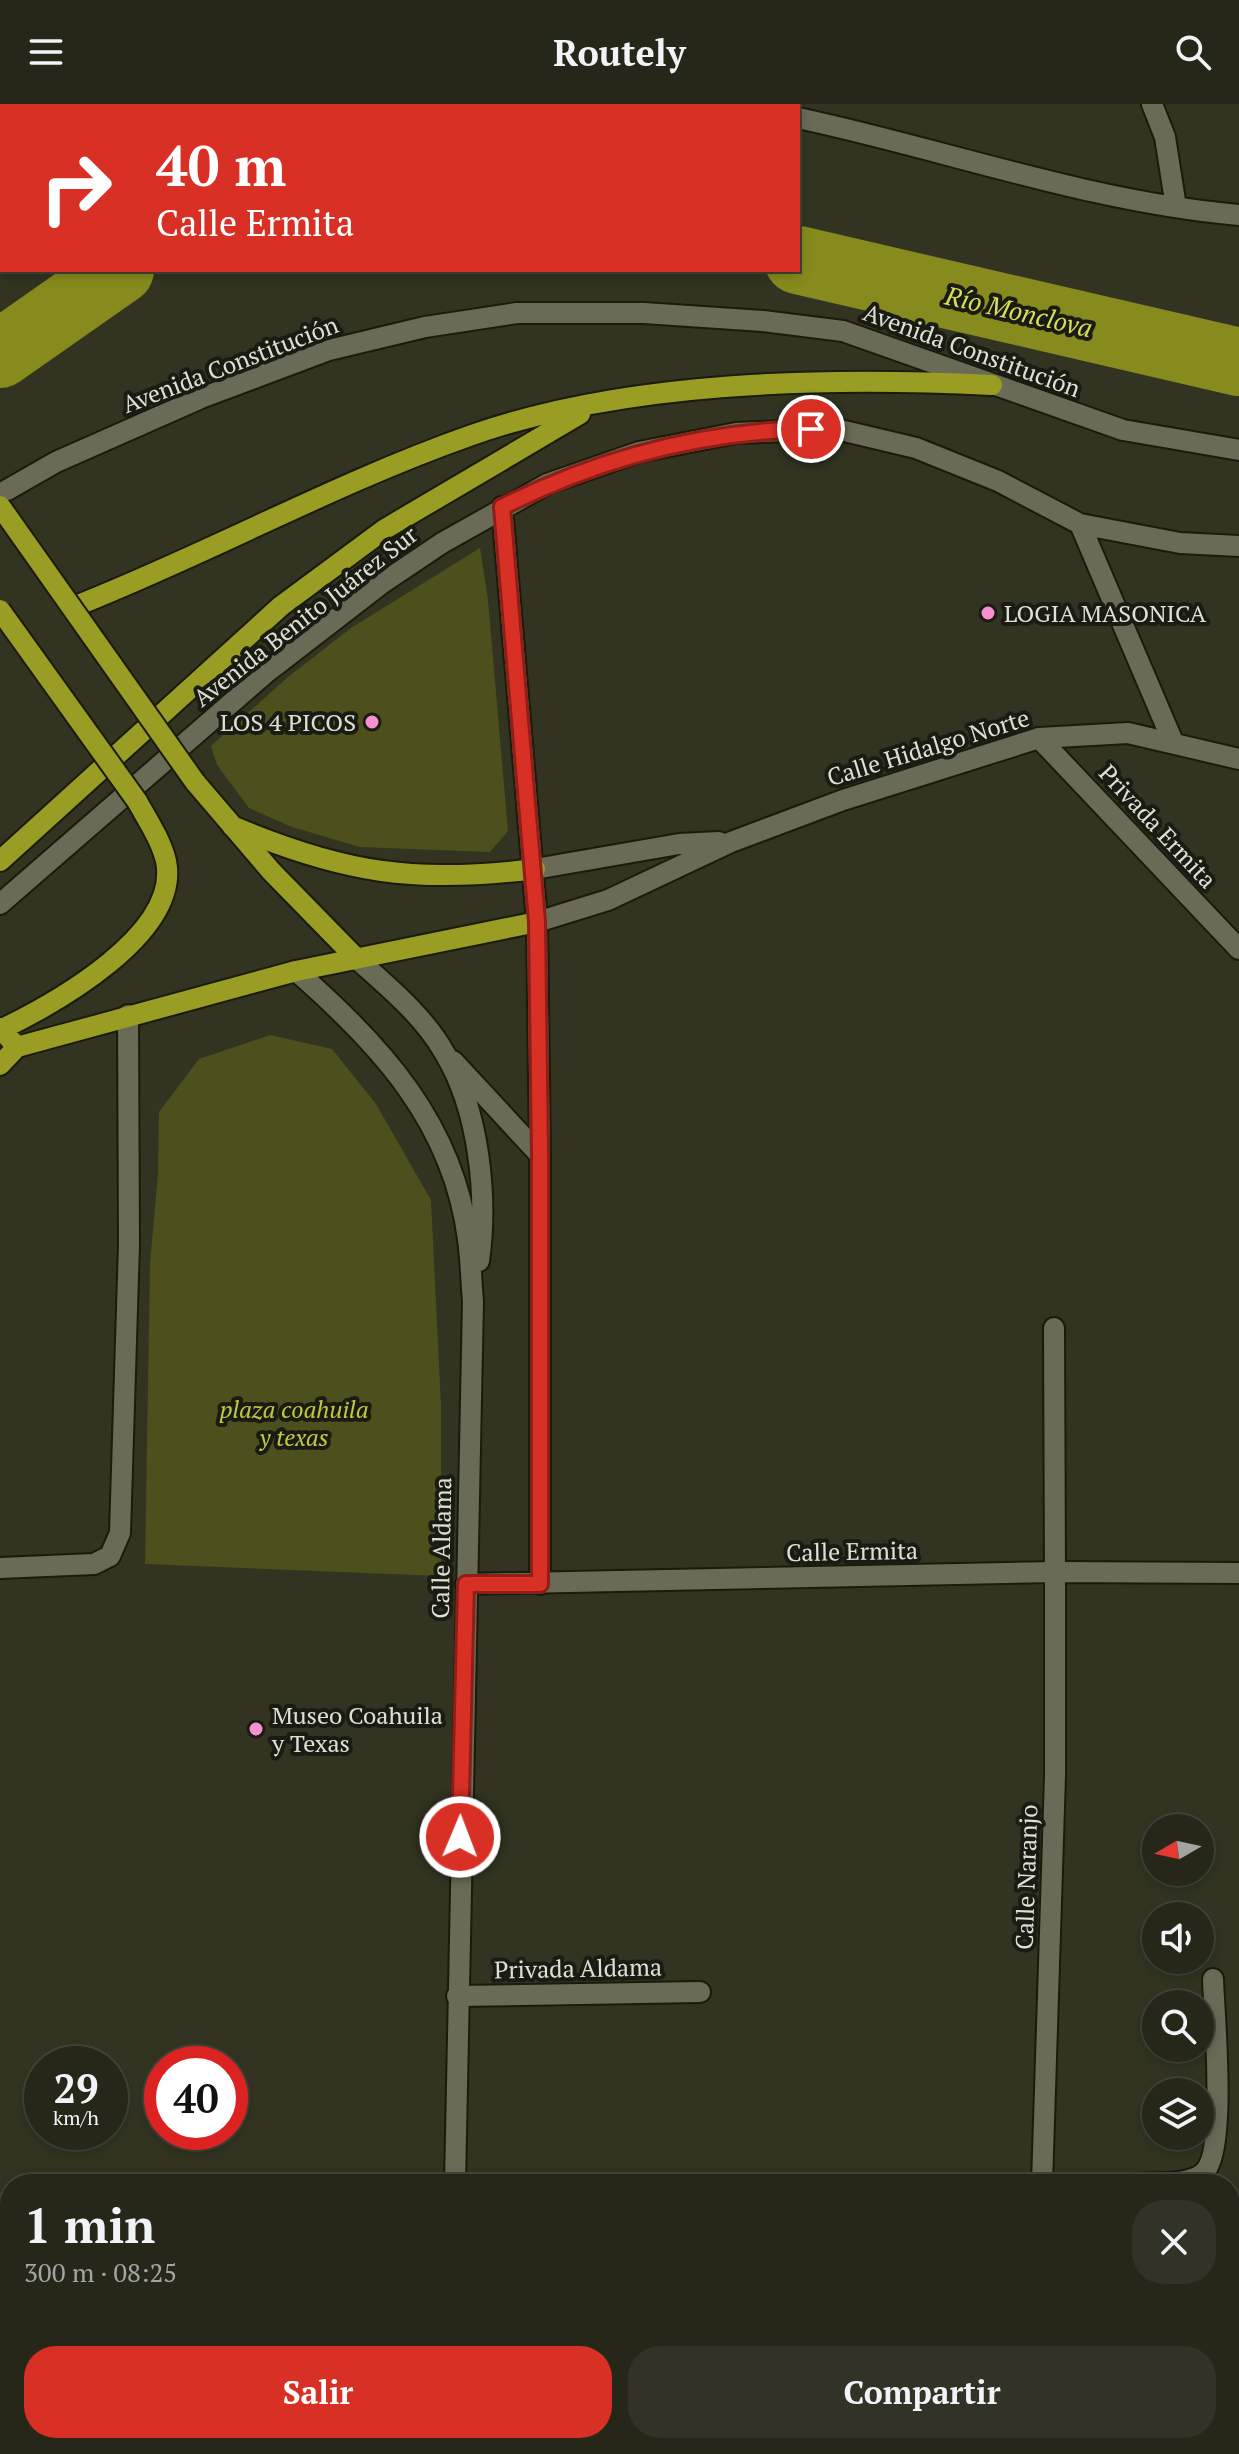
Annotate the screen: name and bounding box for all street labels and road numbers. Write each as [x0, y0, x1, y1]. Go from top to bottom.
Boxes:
street label: Avenida Constitución [859, 296, 1085, 404]
street label: Avenida Constitución [117, 308, 343, 420]
street label: Avenida Benito Juárez Sur [186, 518, 424, 714]
street label: Calle Hidalgo Norte [823, 701, 1033, 793]
street label: Privada Ermita [1092, 757, 1224, 895]
street label: Calle Aldama [424, 1477, 458, 1619]
street label: Calle Ermita [786, 1534, 918, 1568]
street label: Calle Naranjo [1007, 1804, 1045, 1950]
street label: Privada Aldama [494, 1951, 662, 1985]

